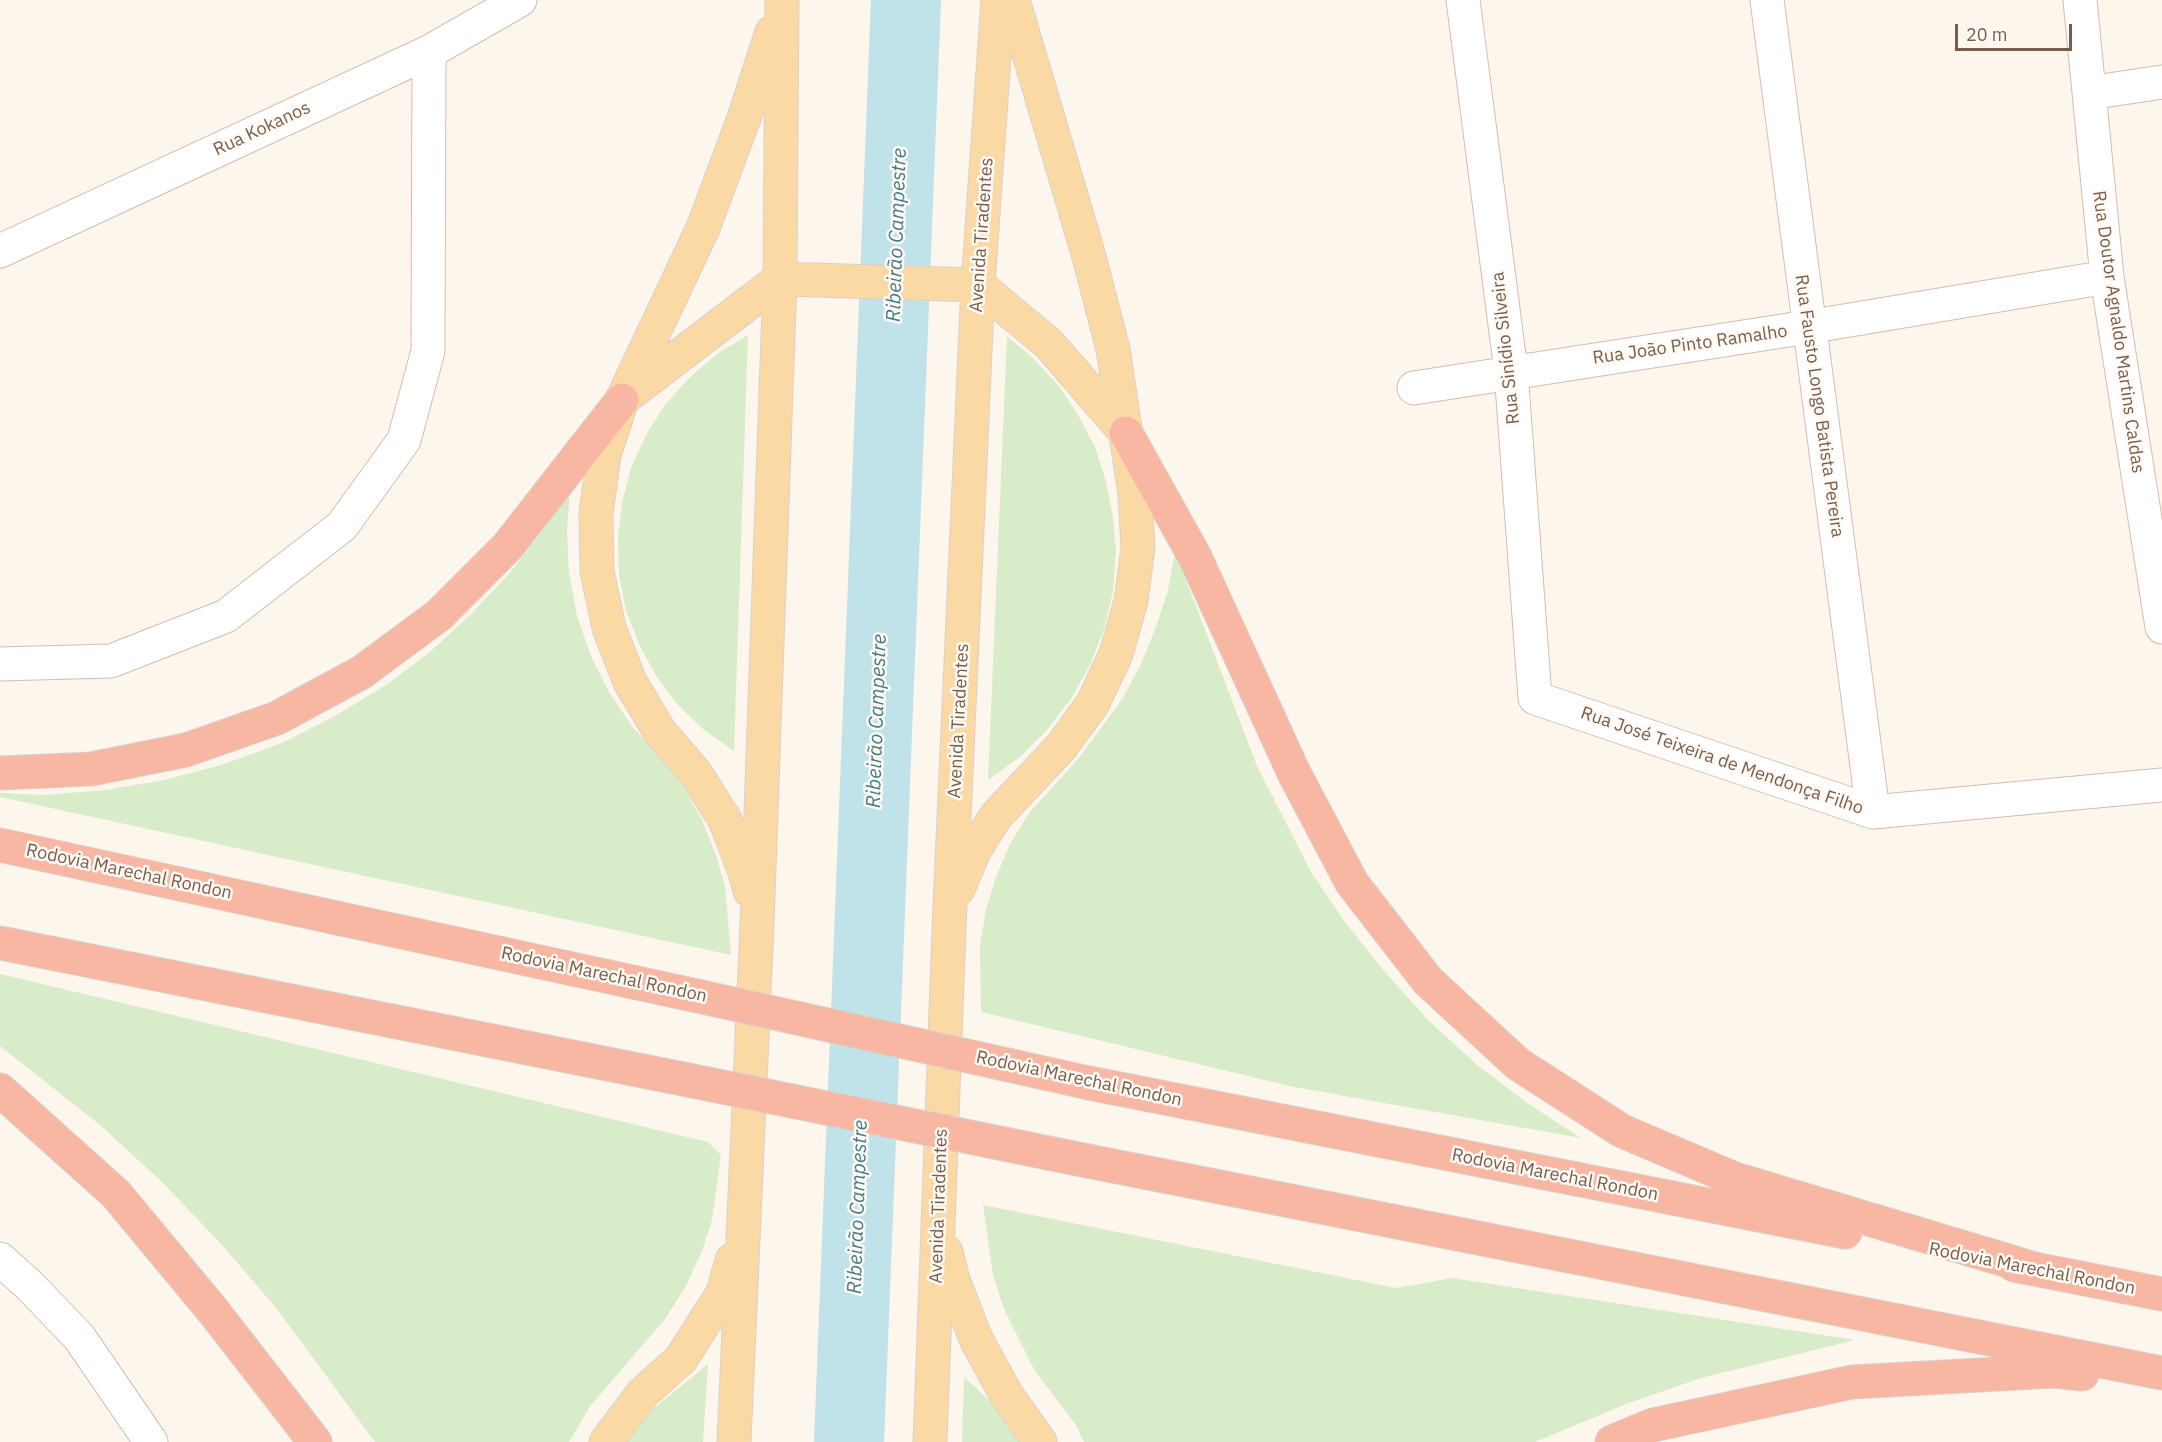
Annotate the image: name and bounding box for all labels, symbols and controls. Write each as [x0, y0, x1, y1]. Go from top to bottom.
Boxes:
scale bar [1958, 12, 2075, 50]
text: 20 m [1966, 23, 2008, 46]
street label: Rua Kokanos [210, 97, 314, 161]
water label: Ribeirão Campestre [882, 148, 912, 322]
street label: Avenida Tiradentes [966, 157, 998, 313]
street label: Rua Doutor Agnaldo Martins Caldas [2087, 189, 2149, 475]
street label: Rua Sinídio Silveira [1487, 271, 1525, 425]
street label: Rua Fausto Longo Batista Pereira [1790, 273, 1848, 539]
street label: Rua João Pinto Ramalho [1591, 321, 1789, 369]
water label: Ribeirão Campestre [862, 634, 892, 808]
street label: Avenida Tiradentes [944, 643, 974, 799]
street label: Rua José Teixeira de Mendonça Filho [1578, 702, 1866, 820]
street label: Rodovia Marechal Rondon [24, 840, 234, 904]
street label: Rodovia Marechal Rondon [499, 943, 709, 1007]
street label: Rodovia Marechal Rondon [974, 1047, 1184, 1111]
water label: Ribeirão Campestre [843, 1120, 873, 1294]
street label: Avenida Tiradentes [925, 1128, 953, 1284]
street label: Rodovia Marechal Rondon [1450, 1144, 1660, 1206]
street label: Rodovia Marechal Rondon [1927, 1238, 2137, 1300]

